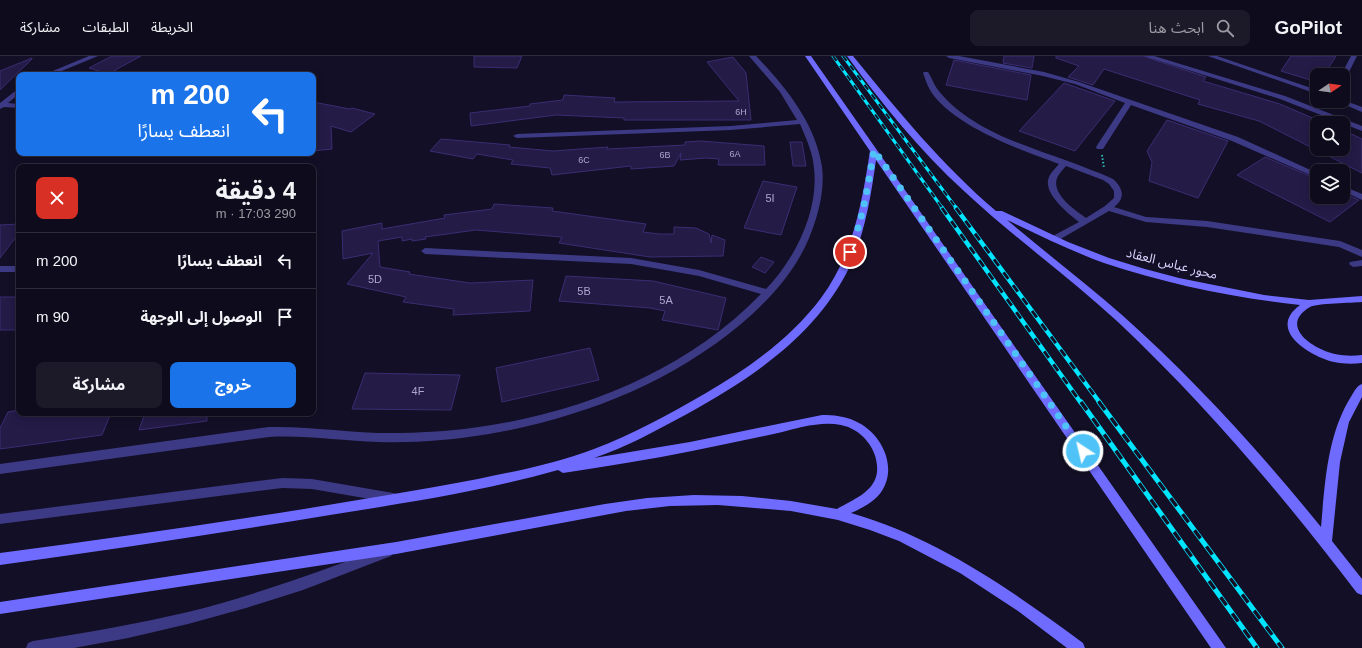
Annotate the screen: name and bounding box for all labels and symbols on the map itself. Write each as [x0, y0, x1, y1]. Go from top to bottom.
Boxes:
north arrow [1310, 68, 1350, 108]
house number: 6H [735, 107, 747, 117]
house number: 6A [729, 149, 741, 159]
house number: 6B [659, 150, 671, 160]
house number: 6C [578, 155, 590, 165]
house number: 5I [765, 192, 775, 204]
pin [833, 235, 867, 269]
street label: محور عباس العقاد [1125, 245, 1219, 283]
house number: 5D [368, 273, 382, 285]
house number: 5B [577, 285, 591, 297]
house number: 5A [659, 294, 673, 306]
house number: 4F [412, 385, 425, 397]
position arrow [1062, 430, 1104, 472]

